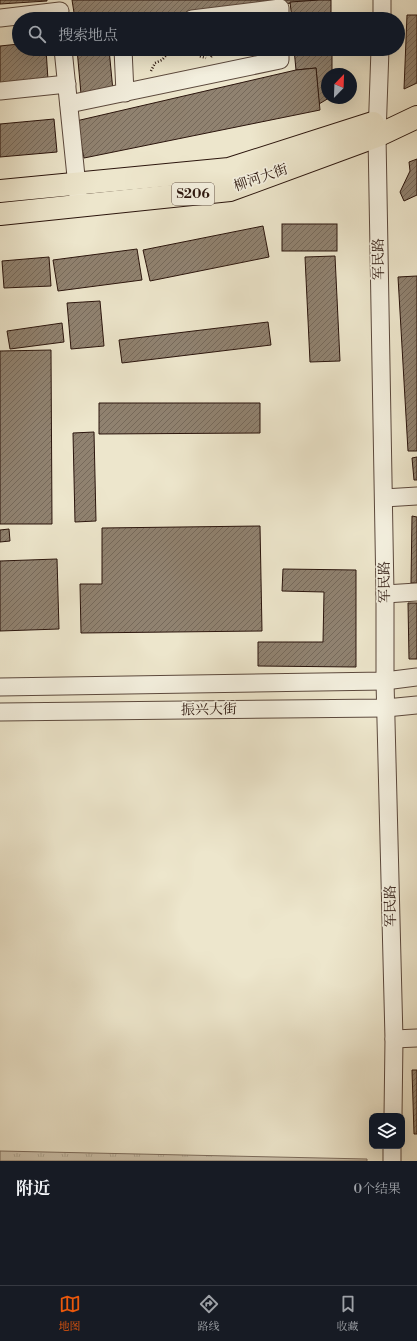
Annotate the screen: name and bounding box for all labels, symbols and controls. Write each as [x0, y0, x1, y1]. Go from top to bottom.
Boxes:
search box [12, 12, 405, 56]
icon: search [26, 23, 48, 45]
text: 搜索地点 [58, 26, 118, 45]
north arrow [321, 68, 357, 104]
street label: 柳河大街 [232, 160, 290, 196]
road number: S206 [172, 183, 214, 205]
street label: 军民路 [370, 238, 388, 280]
street label: 军民路 [376, 561, 394, 603]
street label: 振兴大街 [181, 701, 237, 719]
street label: 军民路 [382, 885, 400, 927]
map controls [369, 1113, 405, 1149]
button: layers [369, 1113, 405, 1149]
text: 附近 [16, 1178, 50, 1200]
text: 0个结果 [353, 1181, 401, 1197]
tab: 地图 [59, 1293, 81, 1334]
tab: 路线 [198, 1293, 220, 1334]
tab: 收藏 [337, 1293, 359, 1334]

